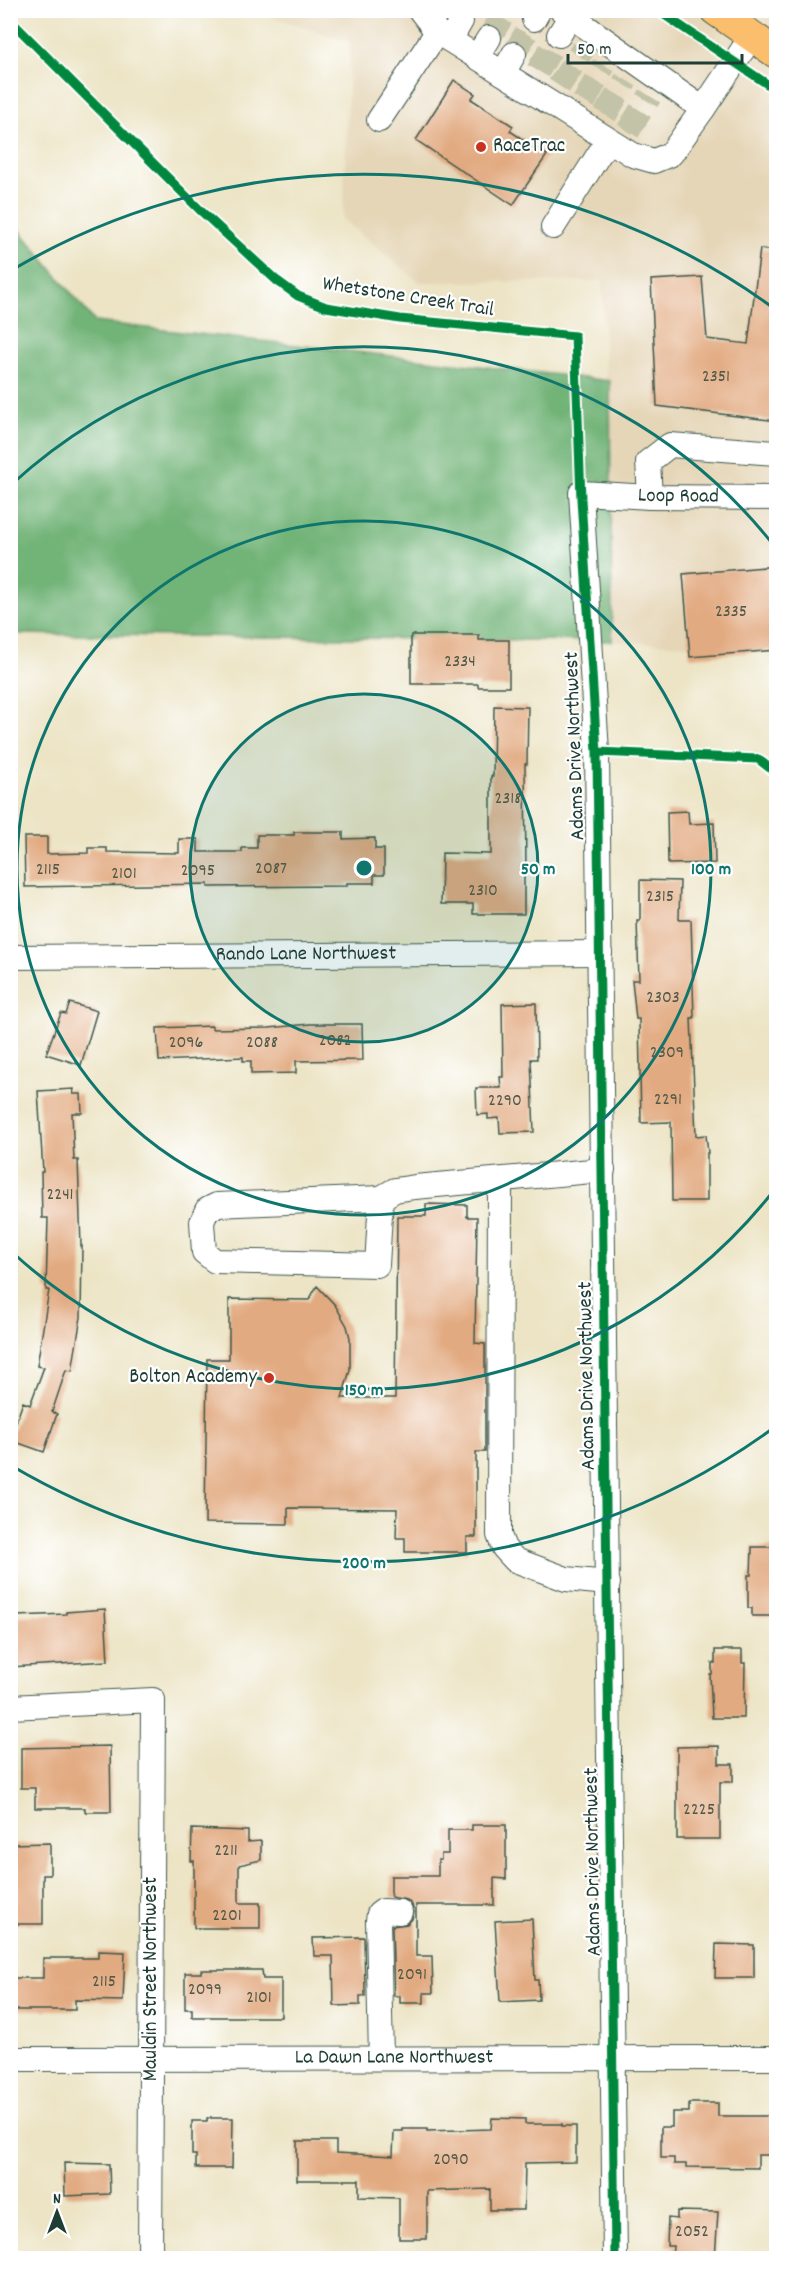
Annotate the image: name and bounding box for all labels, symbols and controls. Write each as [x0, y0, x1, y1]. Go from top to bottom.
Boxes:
scale bar [568, 27, 742, 65]
text: 50 m [577, 38, 612, 63]
place label: RaceTrac [493, 132, 565, 162]
marker: RaceTrac [474, 140, 488, 154]
street label: Whetstone Creek Trail [320, 270, 496, 326]
house number: 2351 [702, 365, 730, 390]
street label: Loop Road [637, 481, 719, 513]
house number: 2335 [715, 600, 747, 625]
house number: 2334 [444, 650, 476, 675]
street label: Adams Drive Northwest [558, 651, 594, 841]
house number: 2318 [494, 787, 522, 812]
house number: 2087 [255, 857, 287, 882]
house number: 2115 [36, 858, 60, 883]
centre of rings [354, 858, 374, 878]
text: 50 m [521, 858, 555, 883]
text: 100 m [691, 858, 731, 883]
house number: 2095 [181, 859, 215, 884]
house number: 2101 [111, 862, 137, 887]
house number: 2310 [468, 879, 498, 904]
house number: 2315 [646, 885, 674, 910]
street label: Rando Lane Northwest [216, 939, 397, 971]
house number: 2303 [646, 986, 680, 1011]
house number: 2082 [319, 1029, 351, 1054]
house number: 2096 [169, 1031, 203, 1056]
house number: 2088 [246, 1031, 278, 1056]
house number: 2309 [650, 1041, 684, 1066]
house number: 2291 [654, 1088, 682, 1113]
house number: 2290 [488, 1089, 522, 1114]
house number: 2241 [46, 1183, 74, 1208]
street label: Adams Drive Northwest [571, 1281, 605, 1471]
place label: Bolton Academy [129, 1363, 257, 1393]
marker: Bolton Academy [262, 1371, 276, 1385]
text: 150 m [345, 1379, 383, 1404]
text: 200 m [342, 1552, 386, 1577]
street label: Adams Drive Northwest [577, 1767, 611, 1957]
house number: 2225 [683, 1798, 715, 1823]
house number: 2211 [214, 1839, 238, 1864]
street label: Mauldin Street Northwest [137, 1877, 167, 2081]
house number: 2201 [212, 1904, 242, 1929]
house number: 2091 [397, 1963, 427, 1988]
house number: 2115 [92, 1970, 116, 1995]
house number: 2099 [188, 1978, 222, 2003]
house number: 2101 [246, 1986, 272, 2011]
street label: La Dawn Lane Northwest [295, 2043, 494, 2074]
house number: 2090 [433, 2148, 469, 2173]
north arrow [27, 2182, 87, 2242]
text: N [53, 2188, 61, 2211]
house number: 2052 [675, 2220, 709, 2245]

